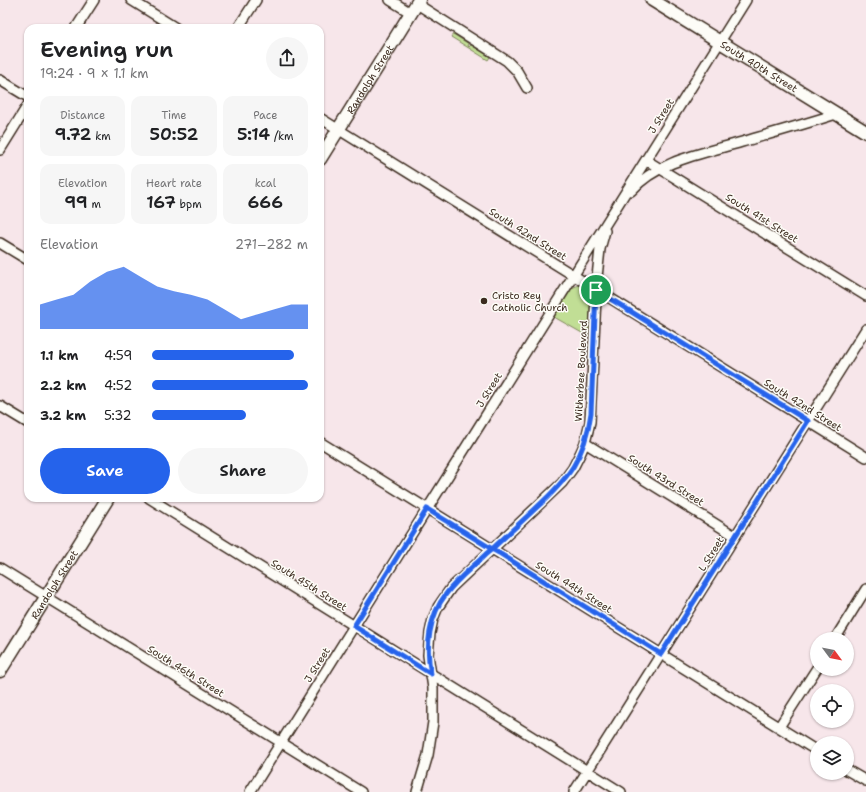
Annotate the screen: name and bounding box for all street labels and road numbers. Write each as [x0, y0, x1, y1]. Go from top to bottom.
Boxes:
street label: South 40th Street [718, 37, 800, 95]
street label: Randolph Street [343, 42, 396, 116]
street label: J Street [645, 96, 677, 136]
street label: South 41st Street [723, 190, 801, 246]
street label: South 42nd Street [487, 205, 569, 263]
street label: Witherbee Boulevard [572, 320, 590, 422]
street label: J Street [473, 370, 505, 410]
street label: South 42nd Street [762, 376, 844, 434]
street label: South 43rd Street [625, 451, 707, 509]
street label: L Street [695, 534, 727, 574]
street label: Randolph Street [28, 548, 80, 621]
street label: South 45th Street [269, 556, 349, 614]
street label: South 44th Street [533, 558, 615, 616]
street label: South 46th Street [145, 642, 227, 700]
street label: J Street [301, 645, 333, 685]

